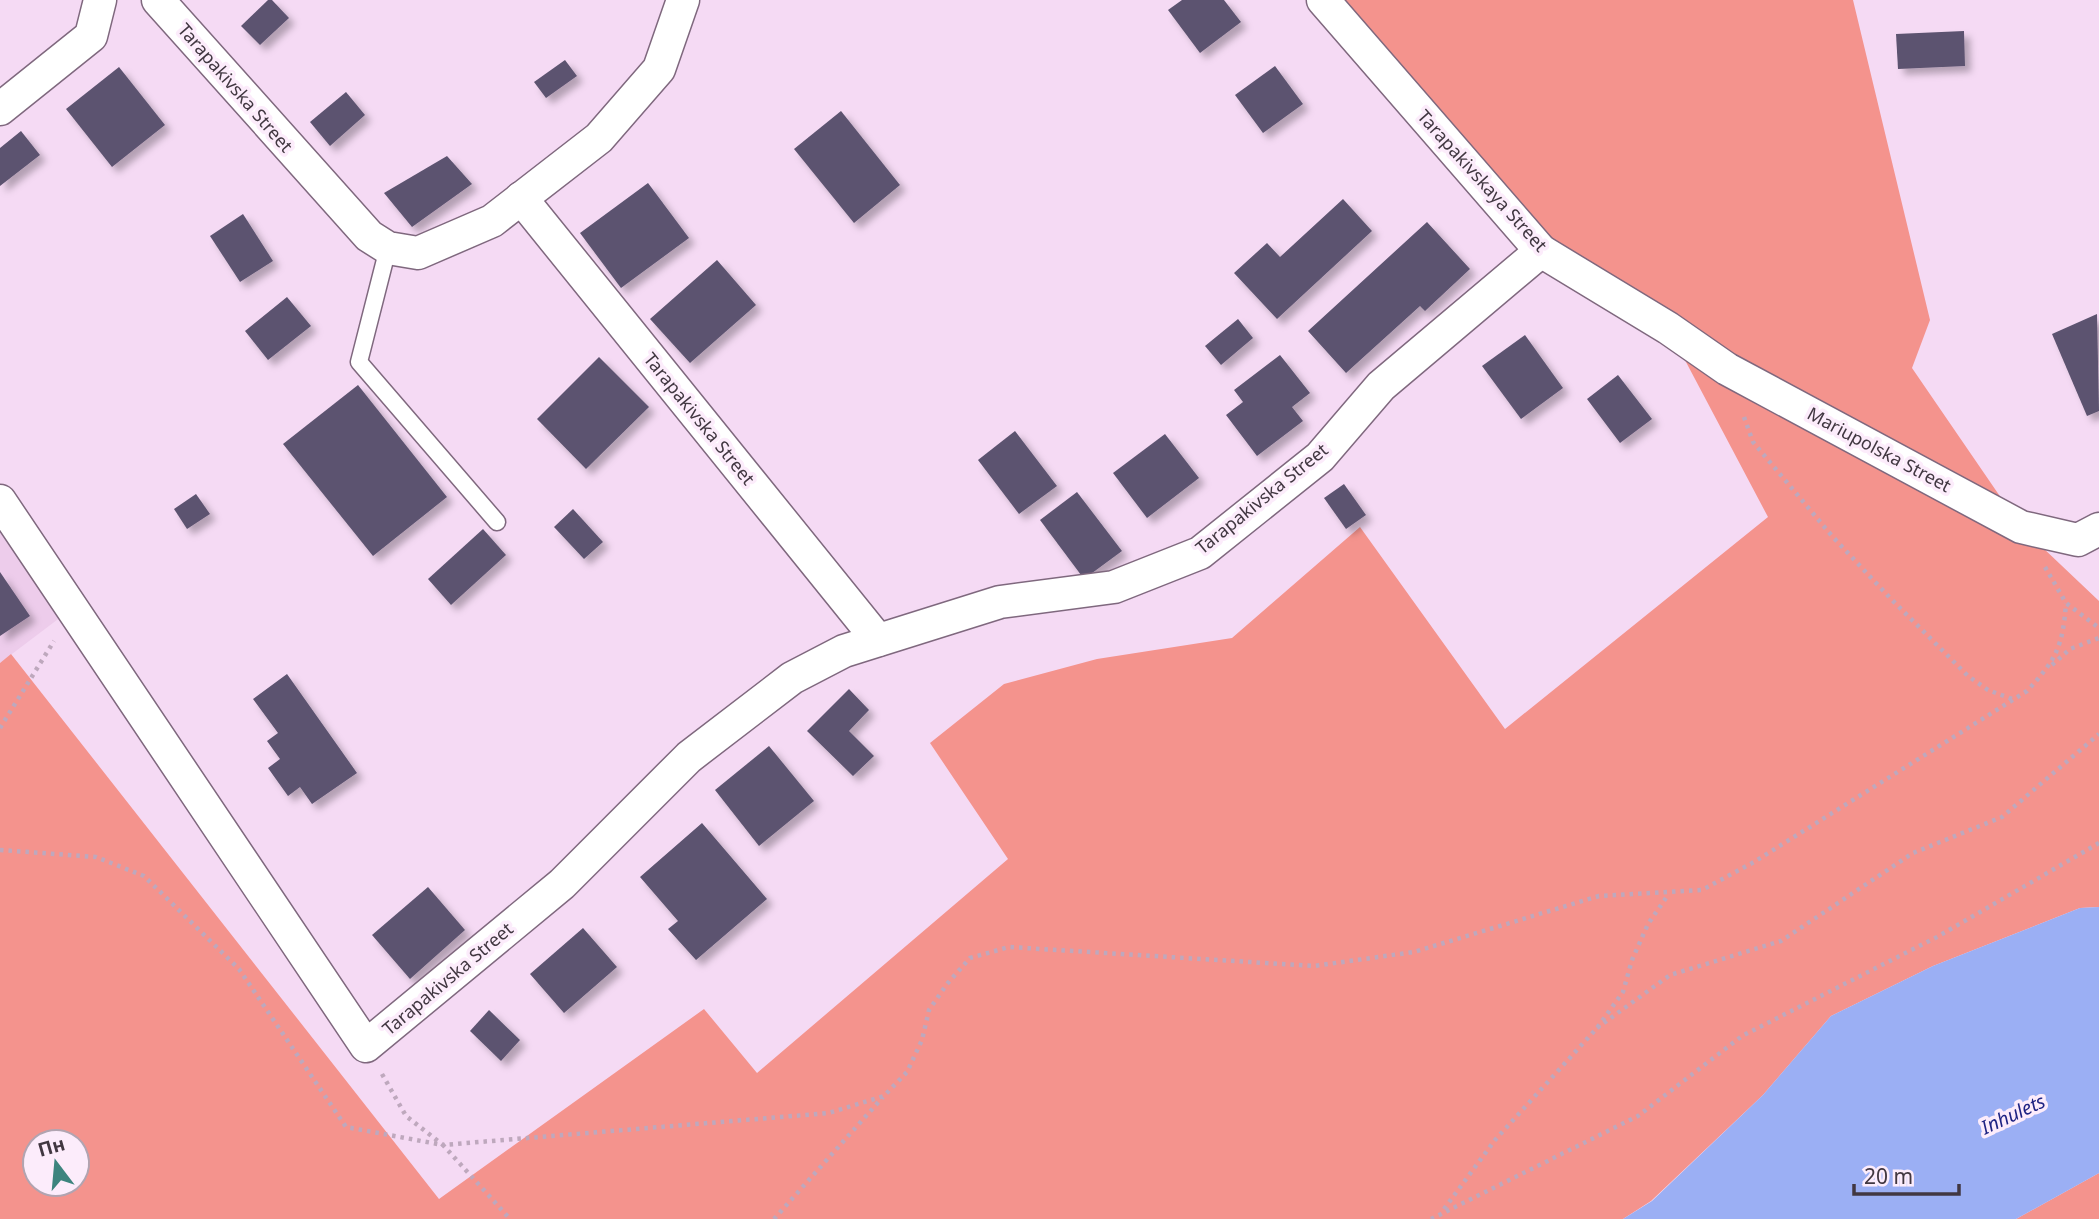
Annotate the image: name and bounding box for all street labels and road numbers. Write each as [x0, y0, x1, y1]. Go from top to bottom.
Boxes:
street label: Tarapakivska Street [173, 18, 299, 157]
street label: Tarapakivskaya Street [1413, 104, 1553, 257]
street label: Tarapakivska Street [639, 347, 761, 490]
street label: Mariupolska Street [1803, 401, 1956, 497]
street label: Tarapakivska Street [1190, 437, 1333, 559]
street label: Tarapakivska Street [377, 916, 518, 1040]

